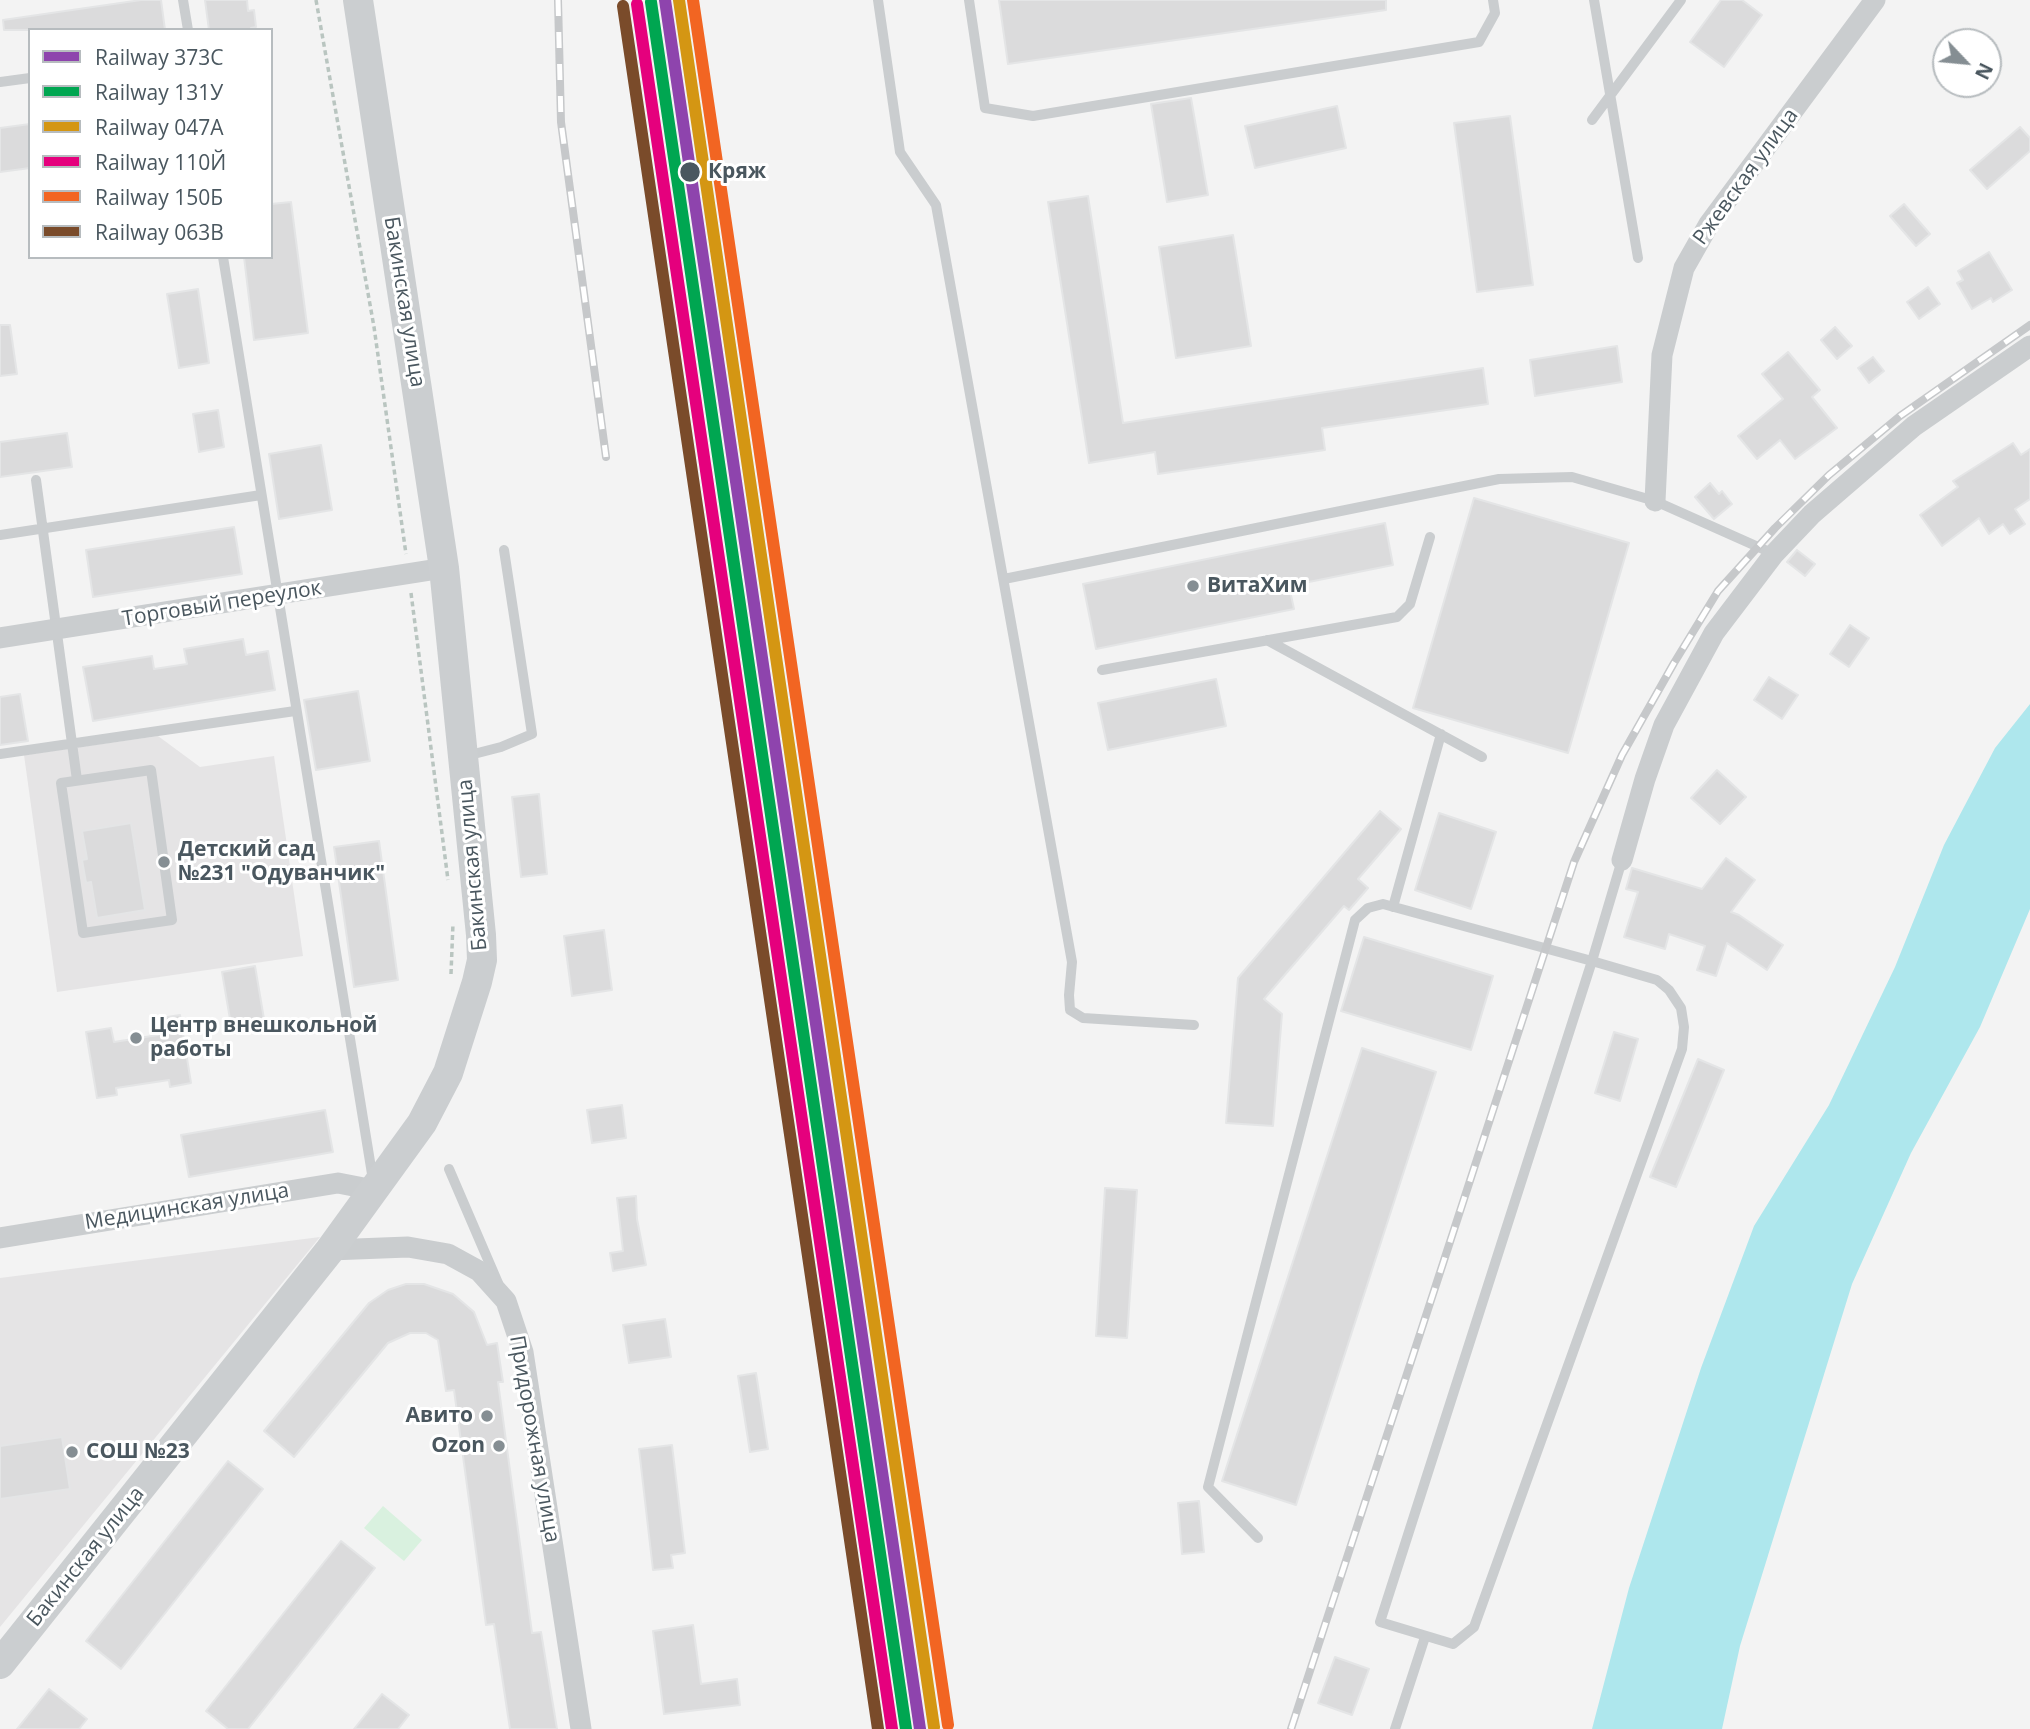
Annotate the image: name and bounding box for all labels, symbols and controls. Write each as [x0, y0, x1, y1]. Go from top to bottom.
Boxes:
legend [28, 28, 273, 259]
north arrow [1932, 28, 2002, 98]
text: Railway 373C [95, 43, 223, 71]
text: N [1969, 59, 1999, 84]
text: Railway 131У [95, 78, 223, 106]
street label: Ржевская улица [1688, 104, 1804, 250]
text: Railway 047А [95, 113, 223, 141]
text: Railway 110Й [95, 148, 226, 176]
place label: Кряж [708, 159, 766, 185]
marker: Кряж [678, 160, 702, 184]
text: Railway 150Б [95, 183, 223, 211]
street label: Бакинская улица [378, 215, 430, 389]
text: Railway 063В [95, 218, 224, 246]
place label: ВитаХим [1207, 573, 1307, 599]
street label: Торговый переулок [121, 576, 323, 632]
marker: ВитаХим [1185, 578, 1201, 594]
street label: Бакинская улица [453, 778, 493, 952]
place label: Детский сад №231 "Одуванчик" [178, 837, 385, 887]
marker: Детский сад №231 "Одуванчик" [156, 854, 172, 870]
place label: Центр внешкольной работы [150, 1013, 377, 1063]
marker: Центр внешкольной работы [128, 1030, 144, 1046]
street label: Медицинская улица [83, 1178, 291, 1236]
street label: Придорожная улица [503, 1333, 565, 1545]
place label: Авито [406, 1403, 473, 1429]
marker: Авито [479, 1408, 495, 1424]
place label: Ozon [431, 1433, 485, 1459]
marker: Ozon [491, 1438, 507, 1454]
place label: СОШ №23 [86, 1439, 190, 1465]
marker: СОШ №23 [64, 1444, 80, 1460]
street label: Бакинская улица [22, 1482, 150, 1632]

